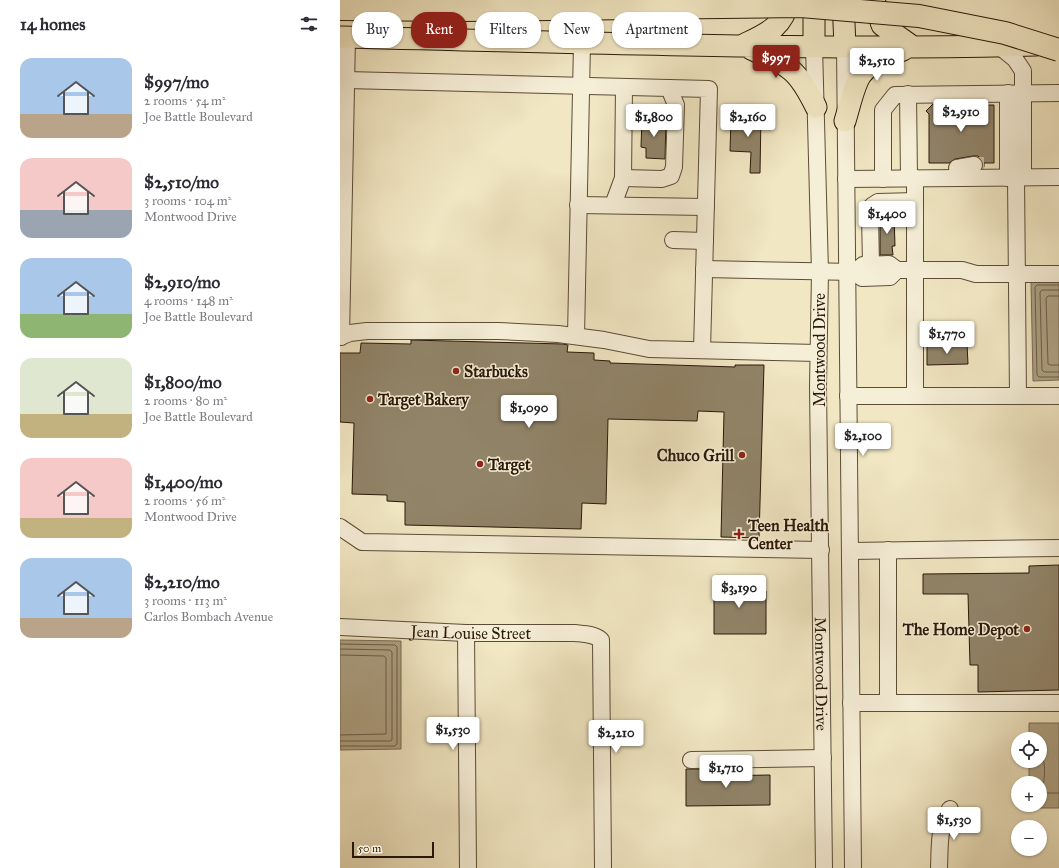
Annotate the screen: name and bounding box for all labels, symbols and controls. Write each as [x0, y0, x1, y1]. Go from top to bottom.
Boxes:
chip: Buy [352, 12, 403, 48]
chip: Rent [411, 12, 467, 48]
chip: Filters [475, 12, 541, 48]
chip: New [549, 12, 604, 48]
chip: Apartment [612, 12, 702, 48]
icon: filters [298, 13, 320, 35]
text: 14 homes [20, 14, 85, 35]
pin: $997 [752, 45, 800, 79]
pin: $2,510 [844, 48, 910, 82]
text: $997 [762, 50, 790, 66]
text: $2,510 [859, 53, 895, 69]
text: $997/mo [144, 72, 209, 93]
icon: home [52, 74, 100, 122]
text: 2 rooms · 54 m² [144, 93, 226, 109]
pin: $2,910 [928, 99, 994, 133]
pin: $1,800 [621, 104, 687, 138]
pin: $2,160 [715, 104, 781, 138]
text: $2,910 [942, 104, 980, 120]
text: Joe Battle Boulevard [144, 109, 253, 125]
text: $1,800 [635, 109, 673, 125]
text: $2,160 [729, 109, 767, 125]
text: $2,510/mo [144, 172, 219, 193]
icon: home [52, 174, 100, 222]
text: 3 rooms · 104 m² [144, 193, 232, 209]
pin: $1,400 [854, 201, 920, 235]
text: $1,400 [868, 206, 906, 222]
text: Montwood Drive [144, 209, 237, 225]
text: $2,910/mo [144, 272, 220, 293]
icon: home [52, 274, 100, 322]
text: 4 rooms · 148 m² [144, 293, 233, 309]
street label: Montwood Drive [810, 293, 829, 407]
text: Joe Battle Boulevard [144, 309, 253, 325]
pin: $1,770 [914, 321, 980, 355]
text: $1,770 [929, 326, 966, 342]
place label: Starbucks [464, 362, 528, 381]
marker: Starbucks [451, 366, 461, 376]
text: $1,800/mo [144, 372, 222, 393]
icon: home [52, 374, 100, 422]
place label: Target Bakery [377, 390, 470, 410]
text: 2 rooms · 80 m² [144, 393, 227, 409]
marker: Target Bakery [365, 394, 375, 404]
pin: $1,090 [496, 395, 562, 429]
text: $1,090 [510, 400, 548, 416]
text: Joe Battle Boulevard [144, 409, 253, 425]
pin: $2,100 [830, 423, 896, 457]
text: $2,100 [844, 428, 882, 444]
place label: Chuco Grill [657, 446, 735, 465]
marker: Chuco Grill [737, 450, 747, 460]
place label: Target [487, 455, 531, 475]
marker: Target [475, 459, 485, 469]
text: $1,400/mo [144, 472, 222, 493]
icon: home [52, 474, 100, 522]
text: 2 rooms · 56 m² [144, 493, 226, 509]
text: Montwood Drive [144, 509, 237, 525]
place label: Teen Health Center [747, 516, 829, 553]
marker: Teen Health Center [733, 528, 745, 540]
text: $2,210/mo [144, 572, 220, 593]
icon: home [52, 574, 100, 622]
pin: $3,190 [706, 575, 772, 609]
text: $3,190 [721, 580, 757, 596]
text: 3 rooms · 113 m² [144, 593, 227, 609]
text: Carlos Bombach Avenue [144, 609, 273, 625]
street label: Montwood Drive [811, 617, 832, 731]
place label: The Home Depot [902, 620, 1019, 640]
street label: Jean Louise Street [408, 621, 531, 643]
marker: The Home Depot [1022, 624, 1032, 634]
pin: $1,530 [420, 717, 486, 751]
pin: $2,210 [583, 720, 649, 754]
text: $1,530 [436, 722, 470, 738]
text: $2,210 [598, 725, 634, 741]
map controls [1011, 732, 1047, 856]
button: locate [1011, 732, 1047, 768]
pin: $1,710 [693, 755, 759, 789]
text: $1,710 [708, 760, 744, 776]
button: + [1011, 776, 1047, 812]
pin: $1,530 [921, 807, 987, 841]
text: $1,530 [937, 812, 971, 828]
button: − [1011, 820, 1047, 856]
scale bar [352, 840, 434, 859]
text: 50 m [358, 842, 381, 855]

